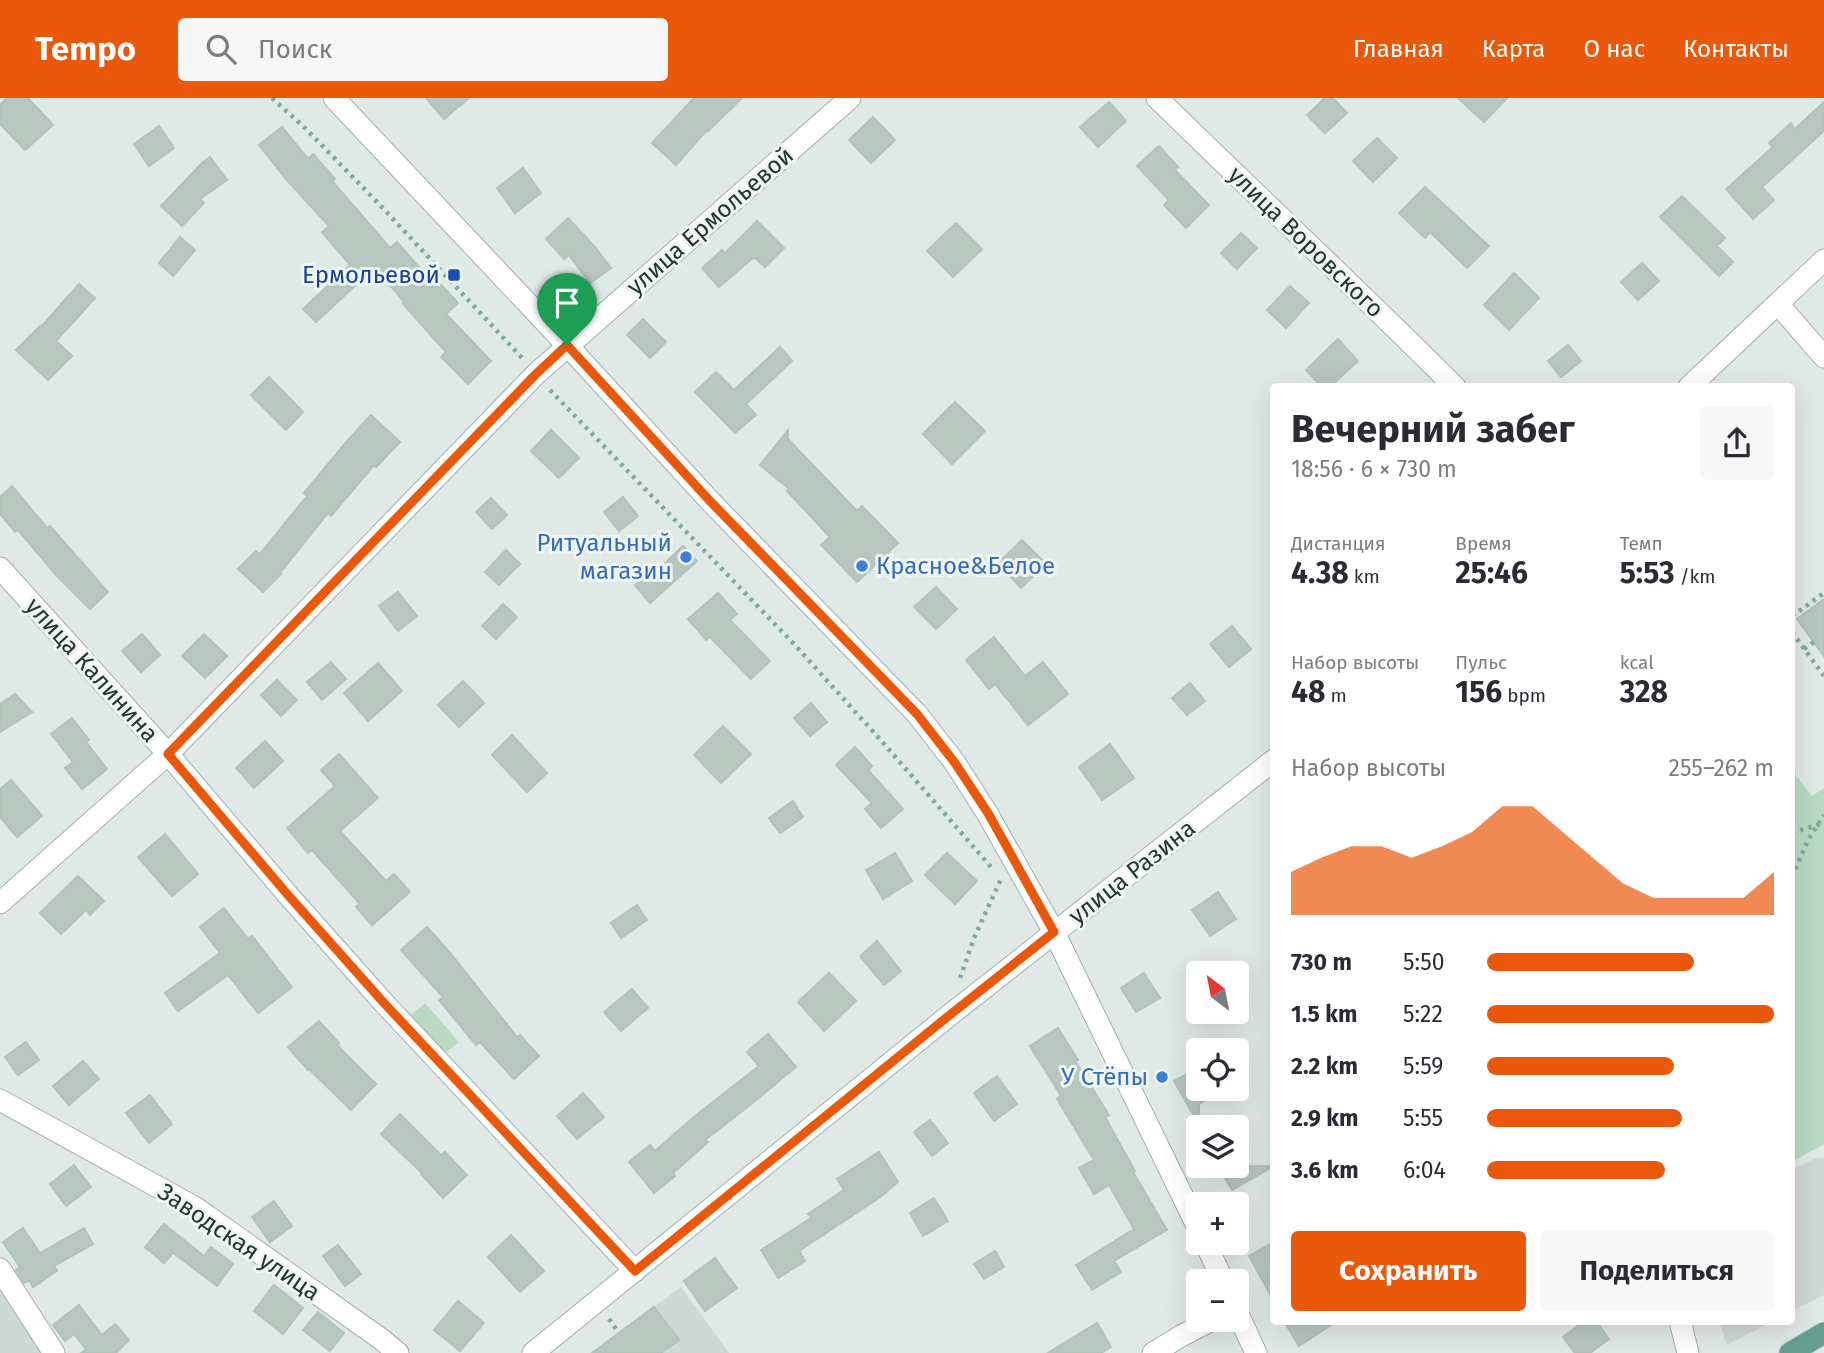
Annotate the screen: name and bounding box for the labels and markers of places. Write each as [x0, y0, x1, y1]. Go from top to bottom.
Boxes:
place label: Ермольевой [302, 261, 440, 289]
marker: Ермольевой [446, 267, 462, 283]
pin [537, 273, 597, 345]
place label: Ритуальный магазин [536, 529, 672, 585]
marker: Ритуальный магазин [678, 549, 694, 565]
place label: Красное&Белое [876, 552, 1055, 580]
marker: Красное&Белое [854, 558, 870, 574]
place label: У Стёпы [1061, 1063, 1148, 1091]
marker: У Стёпы [1154, 1069, 1170, 1085]

